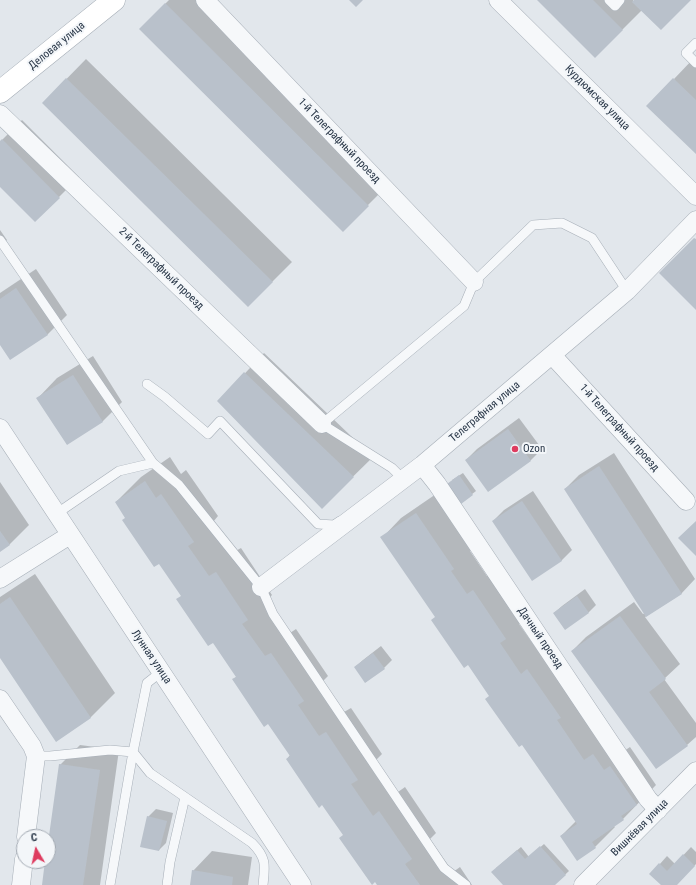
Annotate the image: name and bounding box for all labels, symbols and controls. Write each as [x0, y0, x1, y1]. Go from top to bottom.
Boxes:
street label: Деловая улица [26, 19, 88, 73]
street label: Курдюмская улица [562, 63, 632, 133]
street label: 1-й Телеграфный проезд [295, 96, 383, 186]
street label: 2-й Телеграфный проезд [116, 225, 206, 313]
street label: Телеграфная улица [447, 379, 523, 445]
street label: 1-й Телеграфный проезд [576, 382, 662, 474]
place label: Ozon [523, 442, 545, 456]
marker: Ozon [510, 444, 520, 454]
street label: Дачный проезд [515, 605, 565, 671]
street label: Лунная улица [128, 628, 174, 686]
street label: Вишнёвая улица [609, 797, 671, 859]
north arrow [16, 829, 56, 869]
text: С [30, 831, 38, 845]

